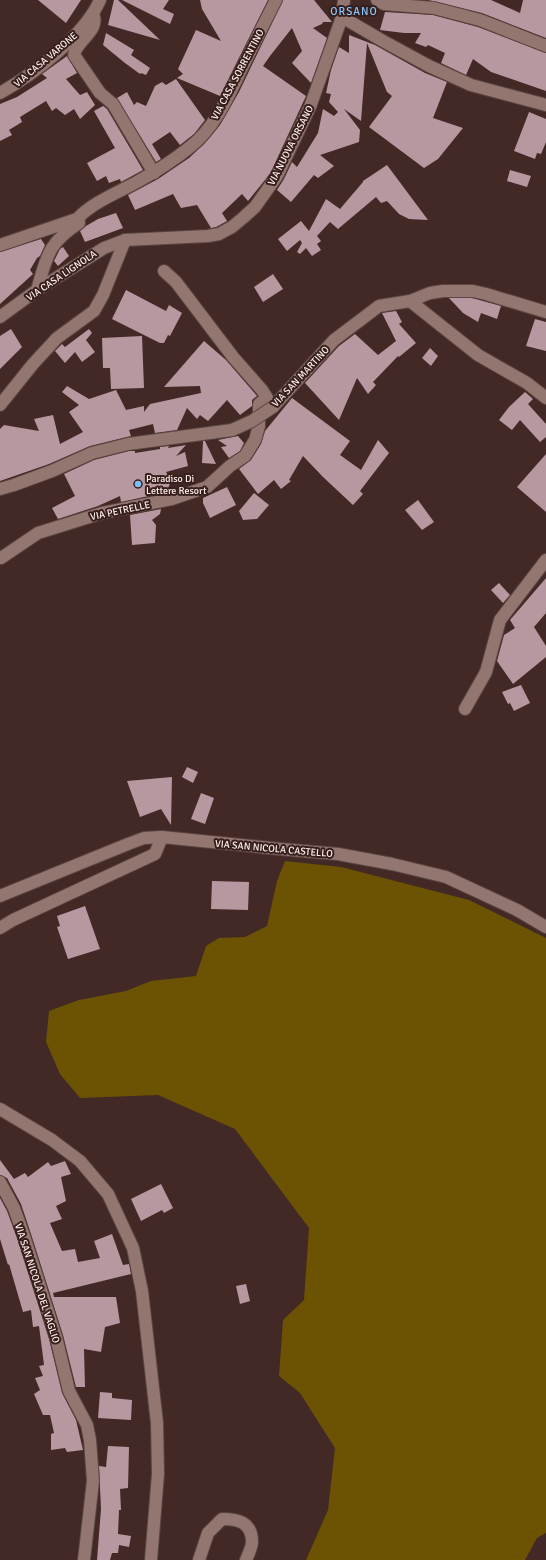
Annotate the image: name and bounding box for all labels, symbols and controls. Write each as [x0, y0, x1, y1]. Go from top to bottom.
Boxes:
district label: ORSANO [330, 5, 378, 18]
street label: VIA CASA SORRENTINO [209, 27, 267, 122]
street label: VIA CASA VARONE [11, 29, 80, 90]
street label: VIA NUOVA ORSANO [266, 103, 316, 187]
street label: VIA CASA LIGNOLA [24, 248, 99, 304]
street label: VIA SAN MARTINO [269, 343, 332, 410]
place label: Paradiso Di Lettere Resort [146, 473, 207, 497]
marker: Paradiso Di Lettere Resort [133, 479, 143, 489]
street label: VIA PETRELLE [89, 499, 152, 523]
street label: VIA SAN NICOLA CASTELLO [215, 838, 334, 860]
street label: VIA SAN NICOLA DEL VAGLIO [12, 1222, 62, 1345]

